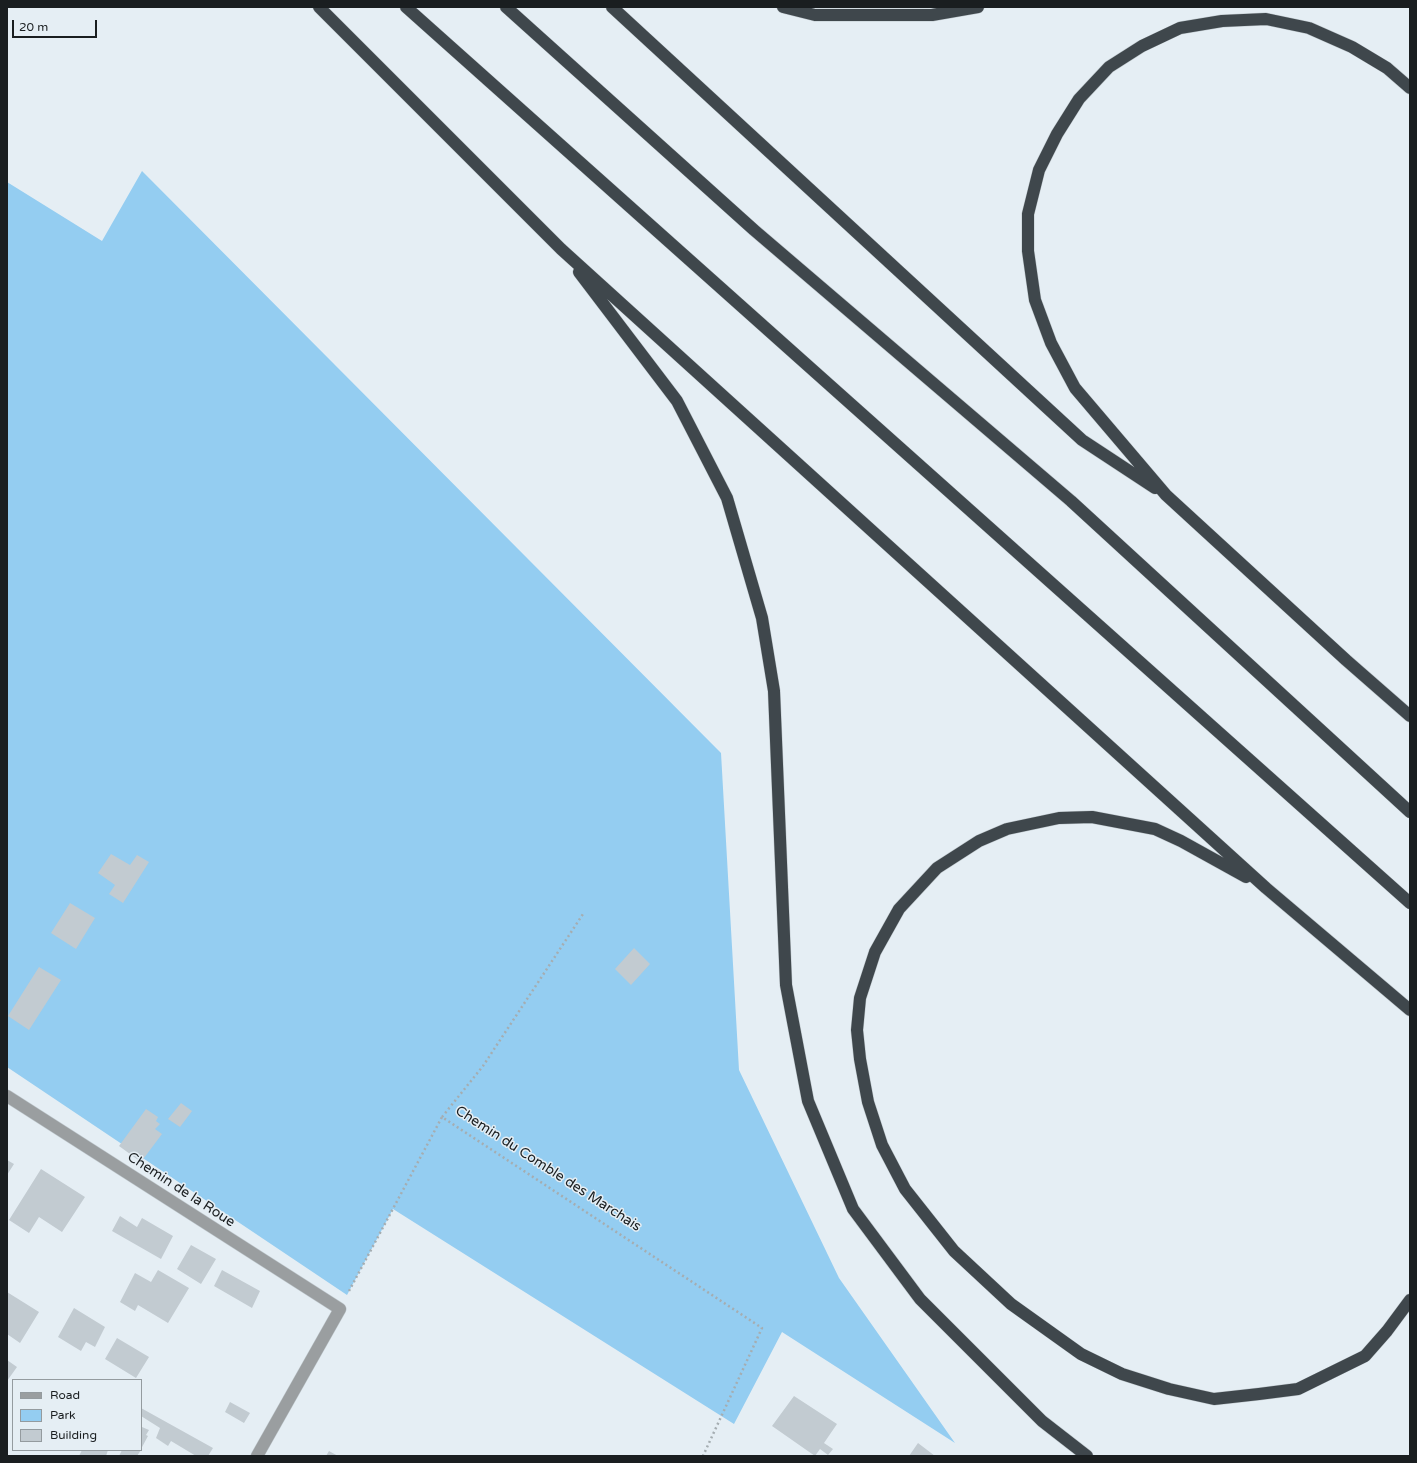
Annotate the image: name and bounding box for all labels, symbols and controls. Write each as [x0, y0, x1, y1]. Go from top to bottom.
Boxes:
scale bar [14, 12, 99, 38]
text: 20 m [19, 20, 48, 34]
street label: Chemin du Comble des Marchais [452, 1103, 644, 1235]
street label: Chemin de la Roue [124, 1149, 238, 1231]
legend [12, 1379, 142, 1451]
text: Road [50, 1388, 80, 1402]
text: Park [50, 1408, 76, 1422]
text: Building [50, 1428, 97, 1442]

